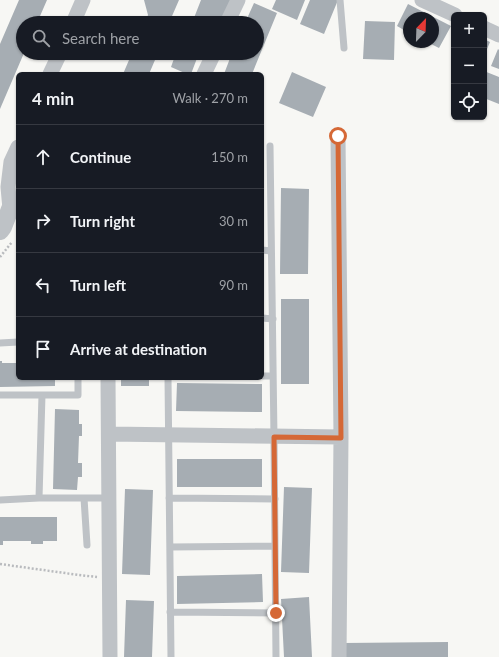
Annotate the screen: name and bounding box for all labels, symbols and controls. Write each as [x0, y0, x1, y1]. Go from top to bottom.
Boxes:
north arrow [403, 12, 439, 48]
map controls [451, 12, 487, 120]
button: + [451, 12, 487, 48]
search box [16, 16, 264, 60]
icon: search [30, 27, 52, 49]
text: Search here [62, 29, 139, 47]
button: − [451, 48, 487, 84]
button: locate [451, 84, 487, 120]
text: 4 min [32, 88, 74, 109]
text: Walk · 270 m [172, 90, 248, 106]
route start [329, 127, 347, 145]
icon: ahead [32, 146, 54, 168]
text: Continue [70, 148, 131, 166]
text: 150 m [211, 149, 248, 165]
icon: right [32, 210, 54, 232]
text: Turn right [70, 212, 135, 230]
text: 30 m [219, 213, 248, 229]
icon: left [32, 274, 54, 296]
text: Turn left [70, 276, 126, 294]
text: 90 m [219, 277, 248, 293]
icon: arrive [32, 338, 54, 360]
text: Arrive at destination [70, 340, 207, 358]
route end [267, 604, 285, 622]

